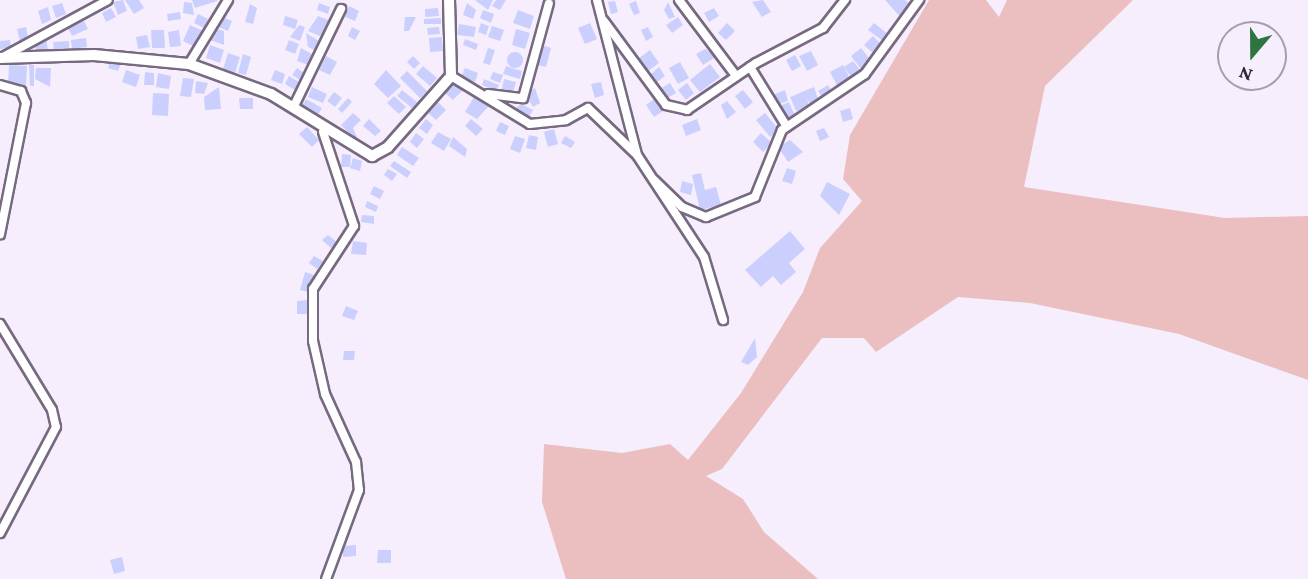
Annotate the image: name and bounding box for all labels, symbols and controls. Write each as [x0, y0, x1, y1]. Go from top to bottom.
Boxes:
north arrow [1217, 21, 1287, 91]
text: N [1236, 62, 1255, 86]

